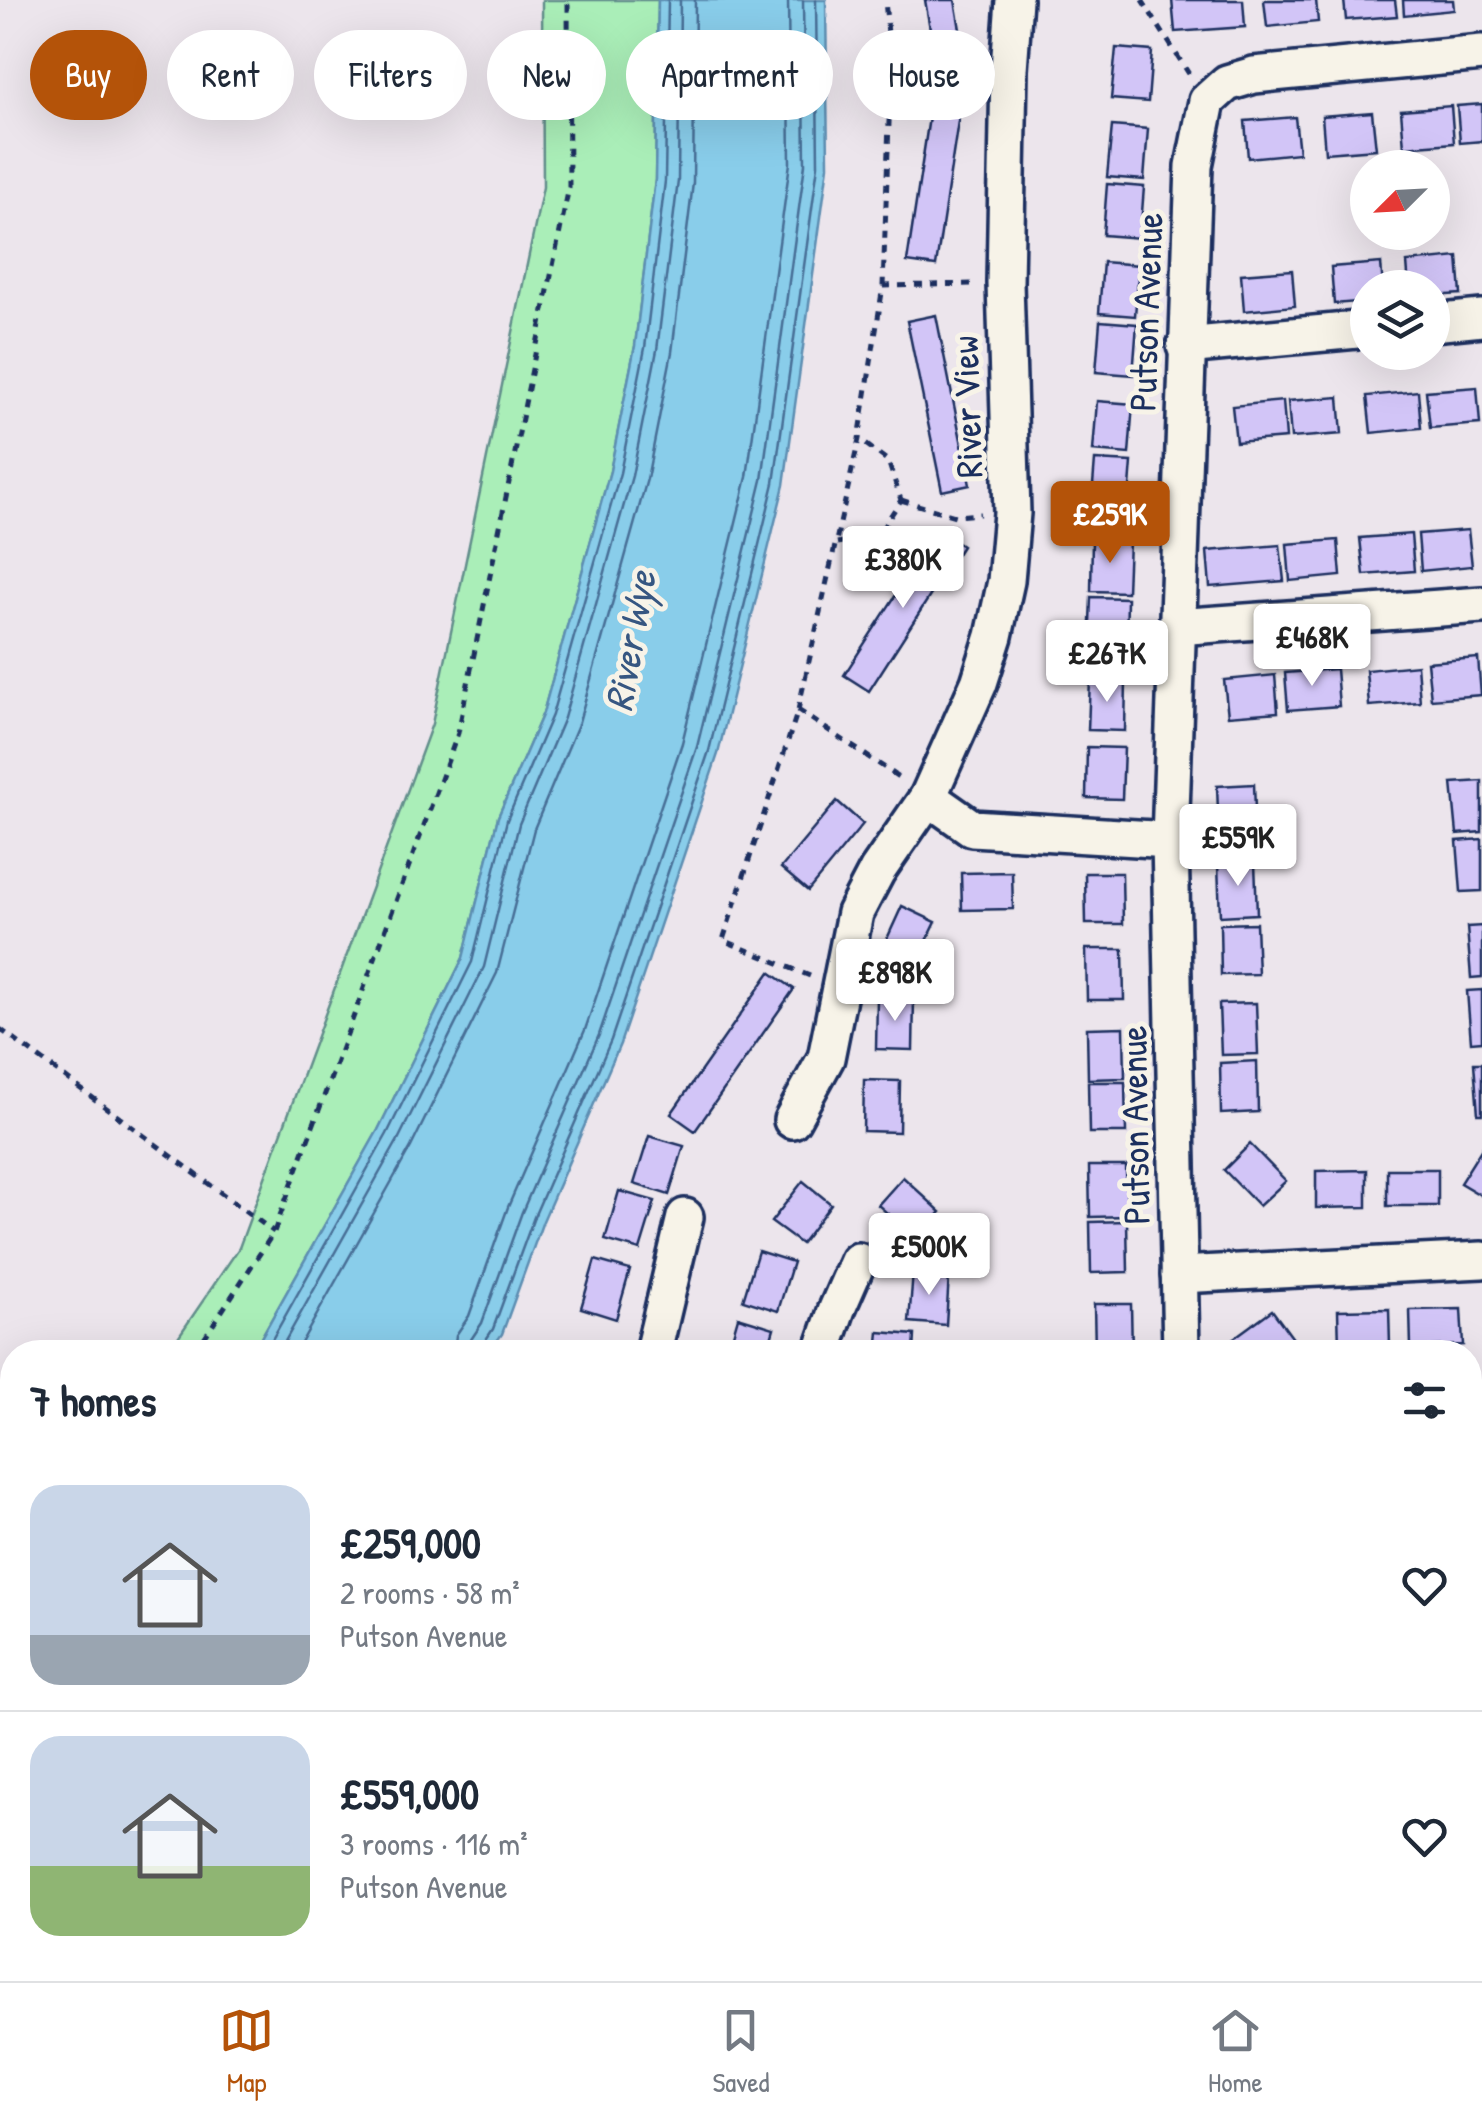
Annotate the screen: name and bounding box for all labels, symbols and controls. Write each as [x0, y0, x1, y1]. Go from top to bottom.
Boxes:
chip: Buy [30, 30, 147, 120]
chip: Rent [167, 30, 294, 120]
chip: Filters [314, 30, 467, 120]
chip: New [487, 30, 606, 120]
chip: Apartment [626, 30, 833, 120]
chip: House [853, 30, 995, 120]
north arrow [1350, 150, 1450, 250]
map controls [1350, 150, 1450, 370]
street label: Putson Avenue [1116, 212, 1174, 412]
button: layers [1350, 270, 1450, 370]
street label: River View [938, 335, 994, 479]
pin: £259K [1040, 481, 1180, 566]
text: £259K [1073, 492, 1147, 535]
pin: £380K [833, 526, 973, 611]
text: £380K [865, 537, 941, 580]
water label: River Wye [590, 565, 669, 715]
pin: £468K [1242, 604, 1382, 689]
text: £468K [1276, 615, 1348, 658]
pin: £267K [1037, 620, 1177, 705]
text: £267K [1068, 631, 1146, 674]
pin: £559K [1168, 804, 1308, 889]
text: £559K [1201, 815, 1275, 858]
pin: £898K [825, 939, 965, 1024]
text: £898K [858, 950, 932, 993]
street label: Putson Avenue [1106, 1025, 1162, 1225]
pin: £500K [859, 1213, 999, 1298]
text: £500K [891, 1224, 967, 1267]
text: 7 homes [30, 1372, 156, 1429]
icon: filters [1397, 1373, 1452, 1428]
text: £259,000 [340, 1514, 481, 1571]
icon: home [110, 1525, 230, 1645]
icon: heart [1397, 1558, 1452, 1613]
text: 2 rooms · 58 m² [340, 1571, 520, 1614]
text: Putson Avenue [340, 1614, 507, 1657]
text: £559,000 [340, 1765, 479, 1822]
icon: home [110, 1776, 230, 1896]
icon: heart [1397, 1809, 1452, 1864]
text: 3 rooms · 116 m² [340, 1822, 528, 1865]
text: Putson Avenue [340, 1865, 507, 1908]
tab: Map [219, 2003, 274, 2101]
tab: Saved [712, 2003, 770, 2101]
tab: Home [1208, 2003, 1263, 2101]

